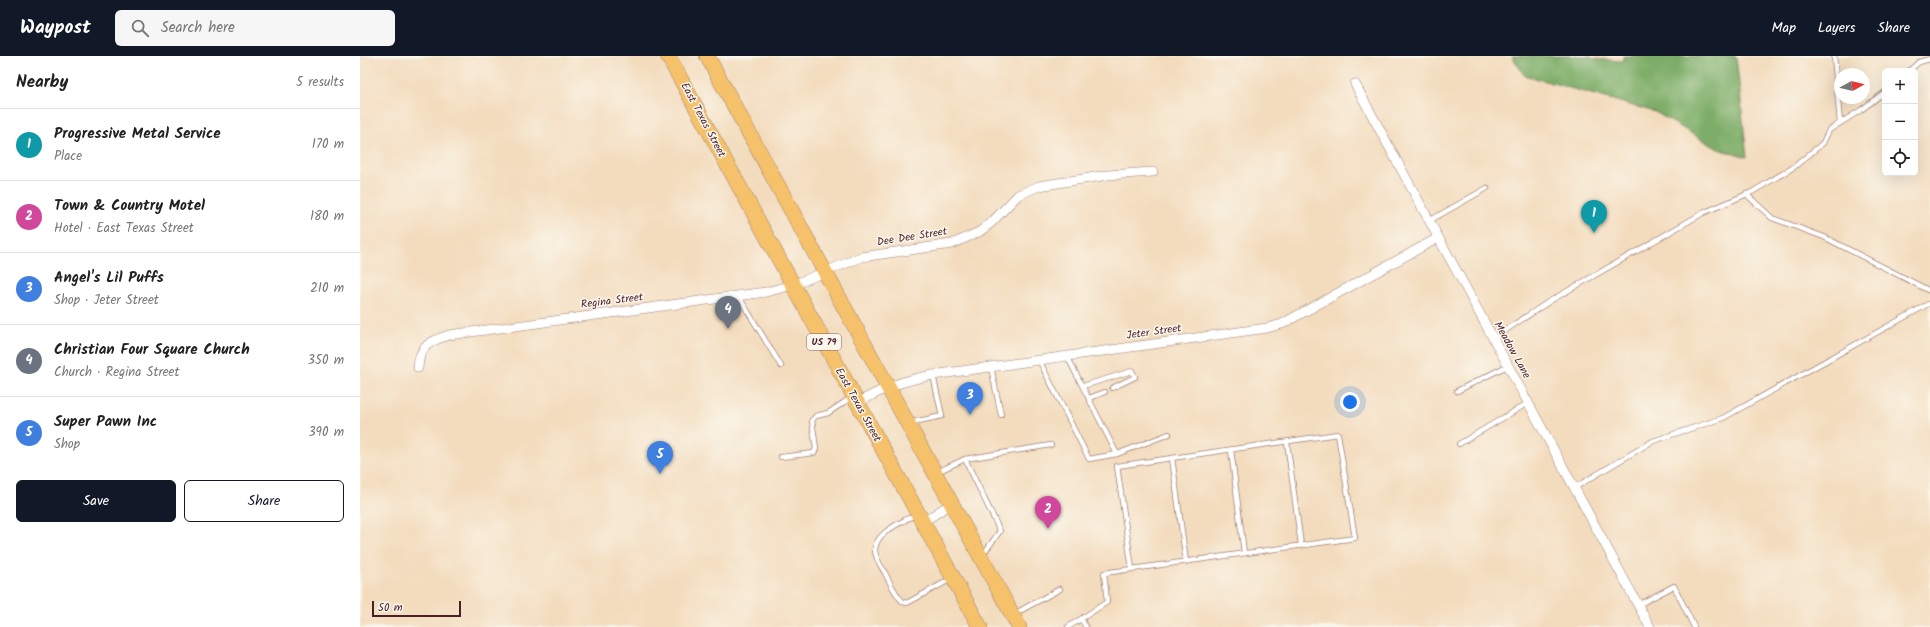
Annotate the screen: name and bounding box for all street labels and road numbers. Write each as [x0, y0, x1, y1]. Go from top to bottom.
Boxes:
street label: East Texas Street [676, 79, 731, 161]
street label: Dee Dee Street [876, 222, 949, 251]
street label: Regina Street [580, 288, 645, 314]
street label: Meadow Lane [1489, 318, 1535, 382]
street label: Jeter Street [1125, 319, 1183, 345]
road number: US 79 [807, 334, 841, 350]
street label: East Texas Street [830, 364, 886, 446]

